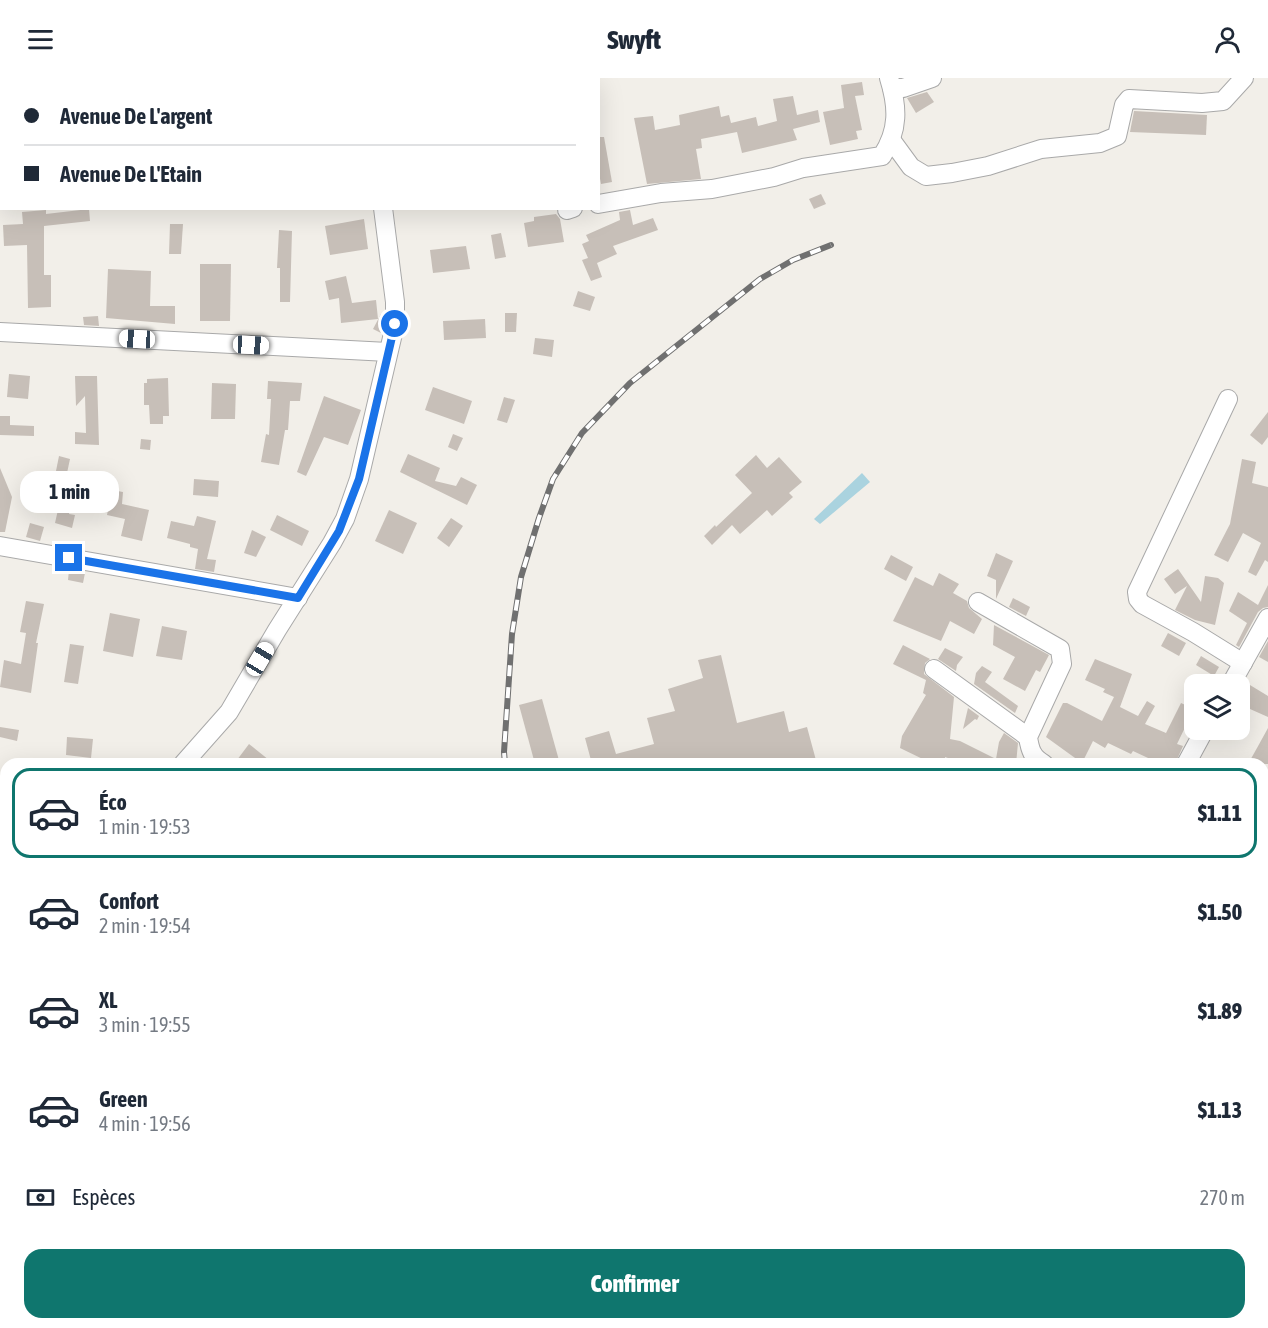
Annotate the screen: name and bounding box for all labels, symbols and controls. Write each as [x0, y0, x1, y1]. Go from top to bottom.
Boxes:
icon: menu [24, 23, 57, 56]
icon: person [1211, 23, 1244, 56]
text: Swyft [607, 24, 661, 55]
text: Avenue De L'argent [60, 103, 212, 129]
text: Avenue De L'Etain [60, 161, 202, 187]
route start [381, 310, 408, 337]
car [119, 329, 155, 349]
car [233, 335, 269, 355]
callout: 1 min [20, 471, 118, 513]
text: 1 min [49, 480, 90, 503]
route end [55, 544, 82, 571]
car [243, 639, 277, 679]
map controls [1184, 674, 1250, 740]
button: layers [1184, 674, 1250, 740]
icon: car [27, 786, 81, 840]
text: Éco [99, 789, 127, 815]
text: $1.11 [1198, 800, 1242, 826]
text: 1 min · 19:53 [99, 815, 191, 838]
icon: car [27, 885, 81, 939]
text: Confort [99, 888, 159, 914]
text: $1.50 [1198, 899, 1242, 925]
text: 2 min · 19:54 [99, 914, 191, 937]
icon: car [27, 984, 81, 1038]
text: XL [99, 987, 117, 1013]
text: $1.89 [1198, 998, 1242, 1024]
text: 3 min · 19:55 [99, 1013, 191, 1036]
icon: car [27, 1083, 81, 1137]
text: Green [99, 1086, 148, 1112]
text: $1.13 [1198, 1097, 1242, 1123]
text: 4 min · 19:56 [99, 1112, 191, 1135]
icon: cash [24, 1181, 57, 1214]
text: Espèces [72, 1184, 135, 1210]
text: 270 m [1200, 1186, 1245, 1209]
button: Confirmer [24, 1249, 1245, 1318]

